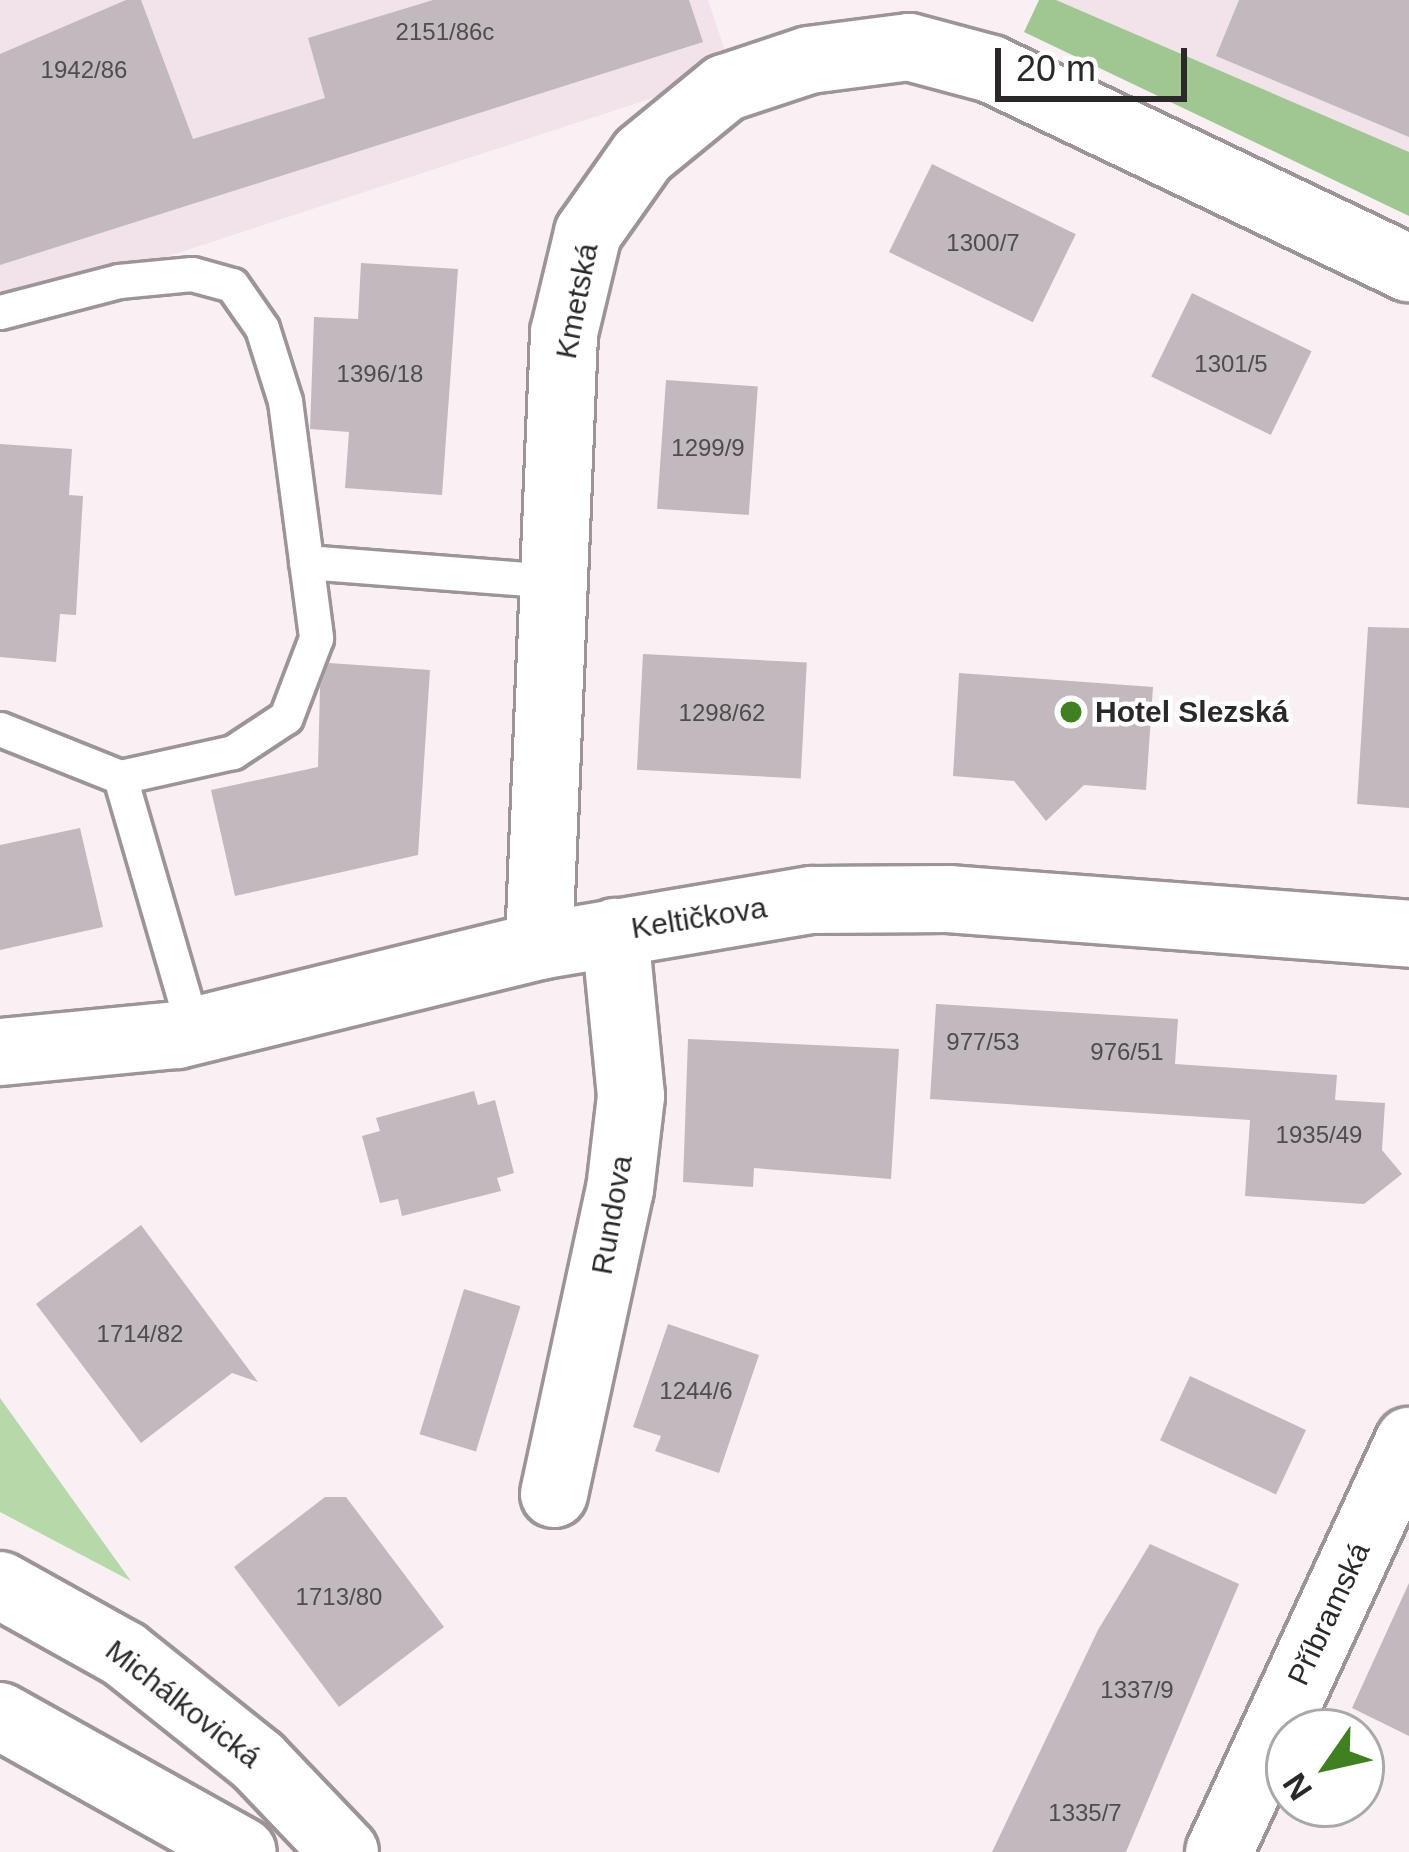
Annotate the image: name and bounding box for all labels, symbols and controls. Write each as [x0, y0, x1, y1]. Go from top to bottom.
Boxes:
house number: 2151/86c [396, 18, 494, 46]
scale bar [1001, 24, 1193, 98]
text: 20 m [1016, 48, 1096, 89]
house number: 1942/86 [41, 56, 127, 84]
house number: 1300/7 [946, 229, 1020, 257]
street label: Kmetská [548, 240, 606, 362]
house number: 1301/5 [1194, 350, 1268, 378]
house number: 1396/18 [337, 360, 423, 388]
house number: 1299/9 [671, 434, 745, 462]
place label: Hotel Slezská [1095, 694, 1288, 730]
house number: 1298/62 [679, 699, 765, 727]
marker: Hotel Slezská [1058, 699, 1084, 725]
street label: Keltičkova [629, 890, 769, 946]
house number: 977/53 [946, 1028, 1020, 1056]
house number: 976/51 [1090, 1038, 1164, 1066]
house number: 1935/49 [1276, 1121, 1362, 1149]
street label: Rundova [584, 1153, 640, 1277]
house number: 1714/82 [97, 1320, 183, 1348]
house number: 1244/6 [659, 1377, 733, 1405]
street label: Příbramská [1280, 1537, 1378, 1691]
house number: 1713/80 [296, 1583, 382, 1611]
street label: Michálkovická [98, 1632, 268, 1776]
house number: 1337/9 [1100, 1676, 1174, 1704]
north arrow [1265, 1708, 1385, 1828]
text: N [1275, 1767, 1319, 1807]
house number: 1335/7 [1048, 1799, 1122, 1827]

